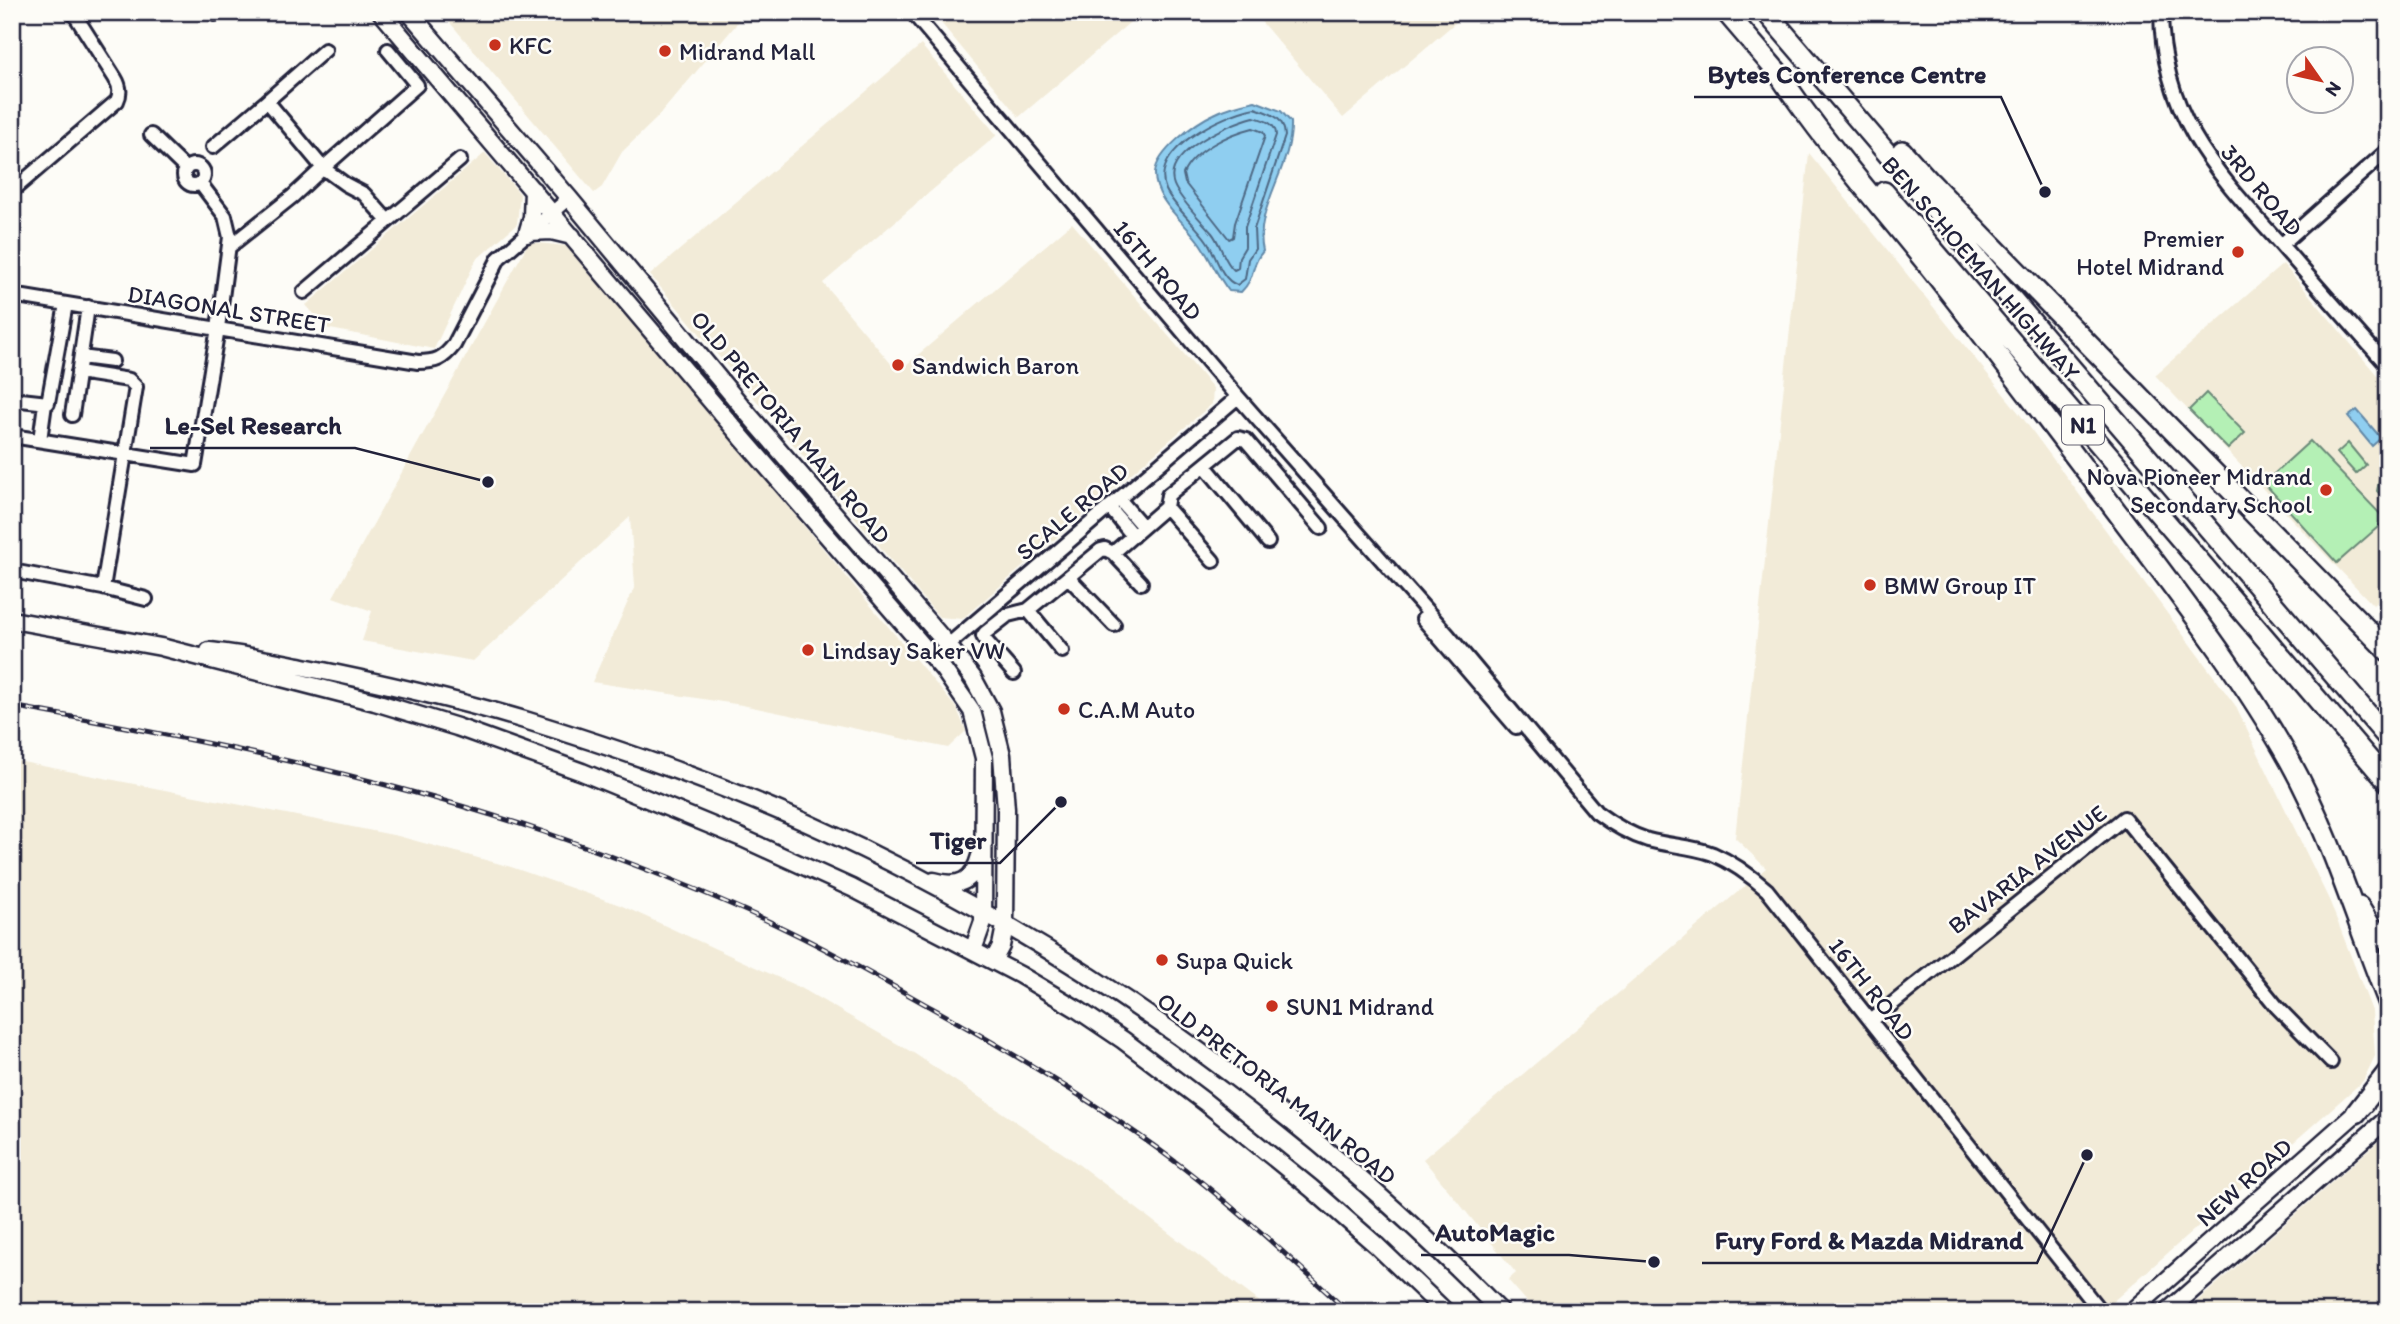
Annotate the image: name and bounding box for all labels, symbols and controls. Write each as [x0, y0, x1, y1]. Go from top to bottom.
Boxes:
place label: KFC [509, 31, 552, 60]
marker: KFC [487, 37, 503, 53]
place label: Midrand Mall [679, 37, 815, 66]
marker: Midrand Mall [657, 43, 673, 59]
north arrow [2284, 46, 2354, 116]
callout: Bytes Conference Centre [1694, 50, 2001, 97]
text: Bytes Conference Centre [1708, 58, 1986, 90]
text: N [2321, 77, 2347, 101]
street label: 3RD ROAD [2215, 138, 2309, 242]
street label: BEN SCHOEMAN HIGHWAY [1876, 150, 2087, 386]
street label: 16TH ROAD [1107, 214, 1209, 326]
place label: Premier Hotel Midrand [2076, 224, 2224, 281]
marker: Premier Hotel Midrand [2230, 244, 2246, 260]
street label: DIAGONAL STREET [126, 279, 333, 339]
street label: OLD PRETORIA MAIN ROAD [685, 304, 897, 550]
place label: Sandwich Baron [912, 351, 1080, 380]
marker: Sandwich Baron [890, 357, 906, 373]
callout: Le-Sel Research [150, 401, 355, 448]
road number: N1 [2062, 406, 2104, 444]
text: Le-Sel Research [164, 409, 342, 441]
street label: SCALE ROAD [1010, 456, 1134, 566]
place label: Nova Pioneer Midrand Secondary School [2086, 462, 2312, 519]
marker: Nova Pioneer Midrand Secondary School [2318, 482, 2334, 498]
place label: BMW Group IT [1884, 571, 2036, 600]
marker: BMW Group IT [1862, 577, 1878, 593]
place label: Lindsay Saker VW [822, 636, 1005, 665]
marker: Lindsay Saker VW [800, 642, 816, 658]
place label: C.A.M Auto [1078, 695, 1195, 724]
marker: C.A.M Auto [1056, 701, 1072, 717]
street label: BAVARIA AVENUE [1942, 798, 2112, 940]
callout: Tiger [916, 816, 1000, 863]
text: Tiger [929, 824, 988, 856]
street label: 16TH ROAD [1823, 932, 1921, 1046]
place label: Supa Quick [1176, 946, 1293, 975]
marker: Supa Quick [1154, 952, 1170, 968]
street label: OLD PRETORIA MAIN ROAD [1152, 986, 1402, 1190]
place label: SUN1 Midrand [1286, 992, 1434, 1021]
marker: SUN1 Midrand [1264, 998, 1280, 1014]
street label: NEW ROAD [2190, 1131, 2298, 1233]
callout: AutoMagic [1421, 1208, 1569, 1255]
text: AutoMagic [1434, 1216, 1555, 1248]
callout: Fury Ford & Mazda Midrand [1702, 1216, 2037, 1263]
text: Fury Ford & Mazda Midrand [1715, 1224, 2024, 1256]

